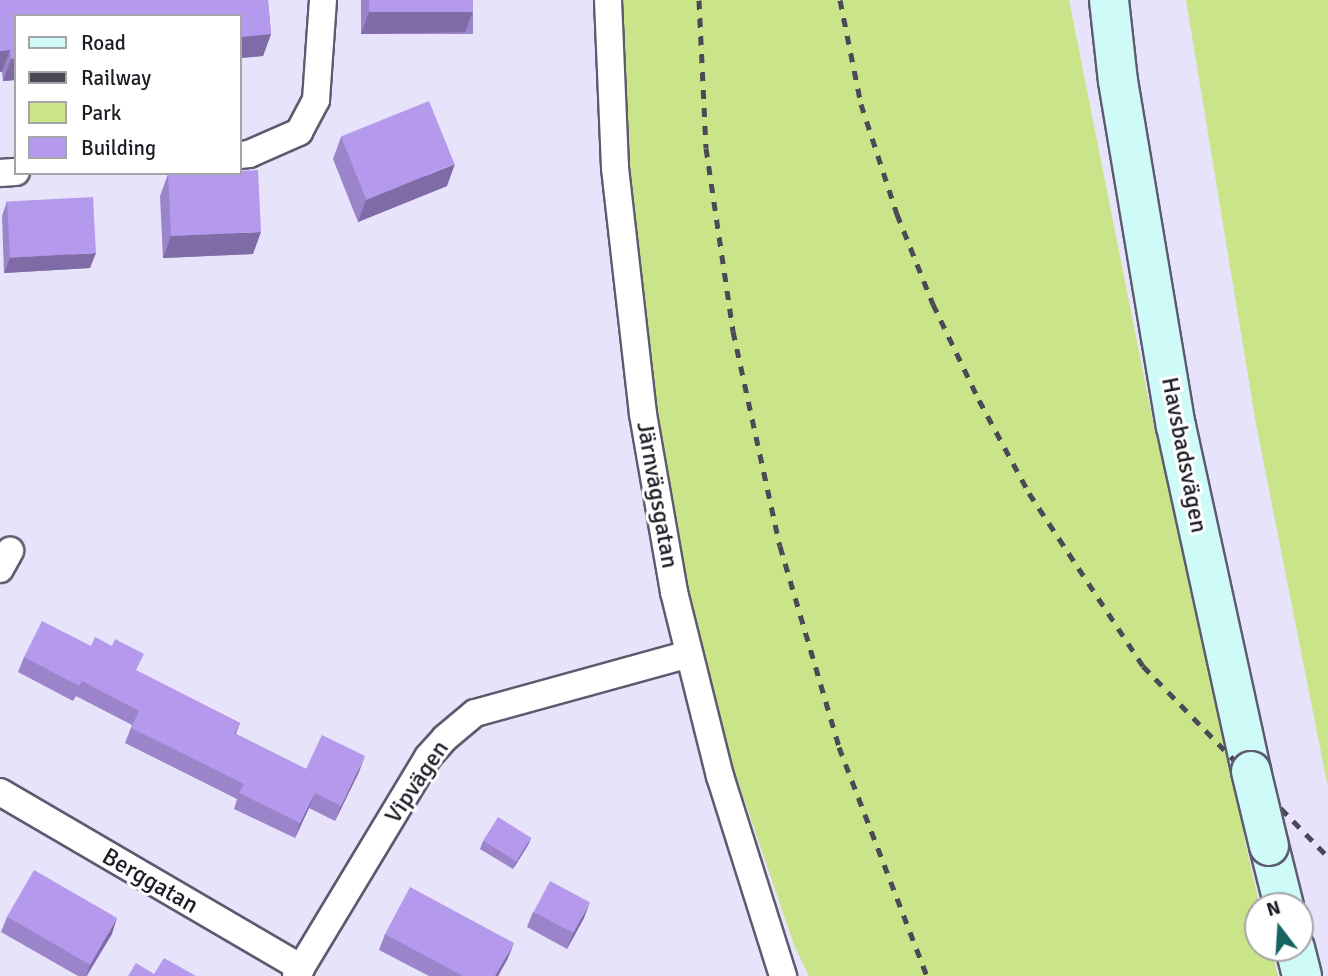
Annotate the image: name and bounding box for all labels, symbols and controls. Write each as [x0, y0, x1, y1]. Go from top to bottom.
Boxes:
legend [14, 14, 242, 175]
text: Road [81, 30, 126, 56]
text: Railway [81, 65, 151, 91]
text: Park [81, 100, 121, 126]
text: Building [81, 135, 156, 161]
street label: Havsbadsvägen [1155, 375, 1213, 535]
street label: Järnvägsgatan [630, 419, 684, 571]
street label: Vipvägen [379, 735, 455, 829]
street label: Berggatan [97, 842, 203, 920]
north arrow [1244, 892, 1314, 962]
text: N [1264, 895, 1283, 922]

